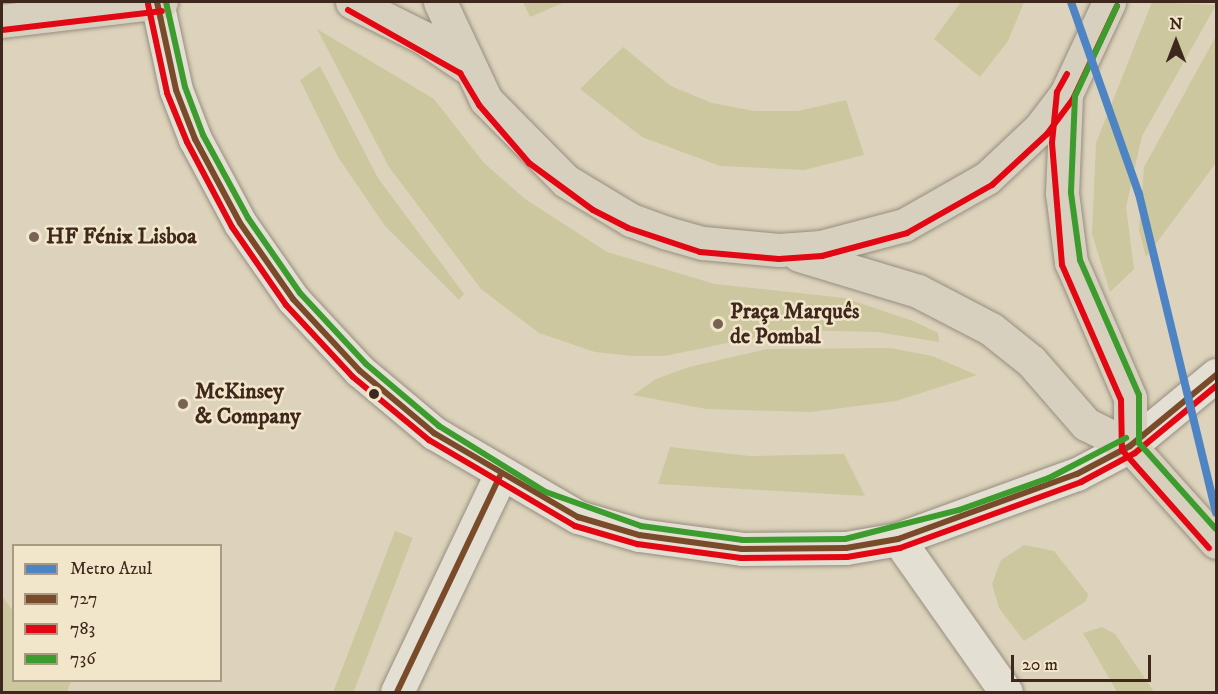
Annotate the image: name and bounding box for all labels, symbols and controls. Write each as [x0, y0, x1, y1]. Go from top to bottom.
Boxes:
north arrow [1146, 12, 1206, 72]
text: N [1169, 14, 1183, 34]
place label: HF Fénix Lisboa [46, 224, 197, 250]
marker: HF Fénix Lisboa [27, 230, 41, 244]
place label: Praça Marquês de Pombal [730, 298, 859, 350]
marker: Praça Marquês de Pombal [711, 317, 725, 331]
place label: McKinsey & Company [195, 378, 301, 430]
unlabelled marker [368, 388, 380, 400]
marker: McKinsey & Company [176, 397, 190, 411]
legend [12, 544, 222, 682]
text: Metro Azul [70, 558, 152, 580]
text: 727 [70, 588, 97, 610]
text: 783 [70, 618, 95, 640]
scale bar [1014, 643, 1154, 681]
text: 736 [70, 648, 96, 670]
text: 20 m [1022, 654, 1058, 676]

